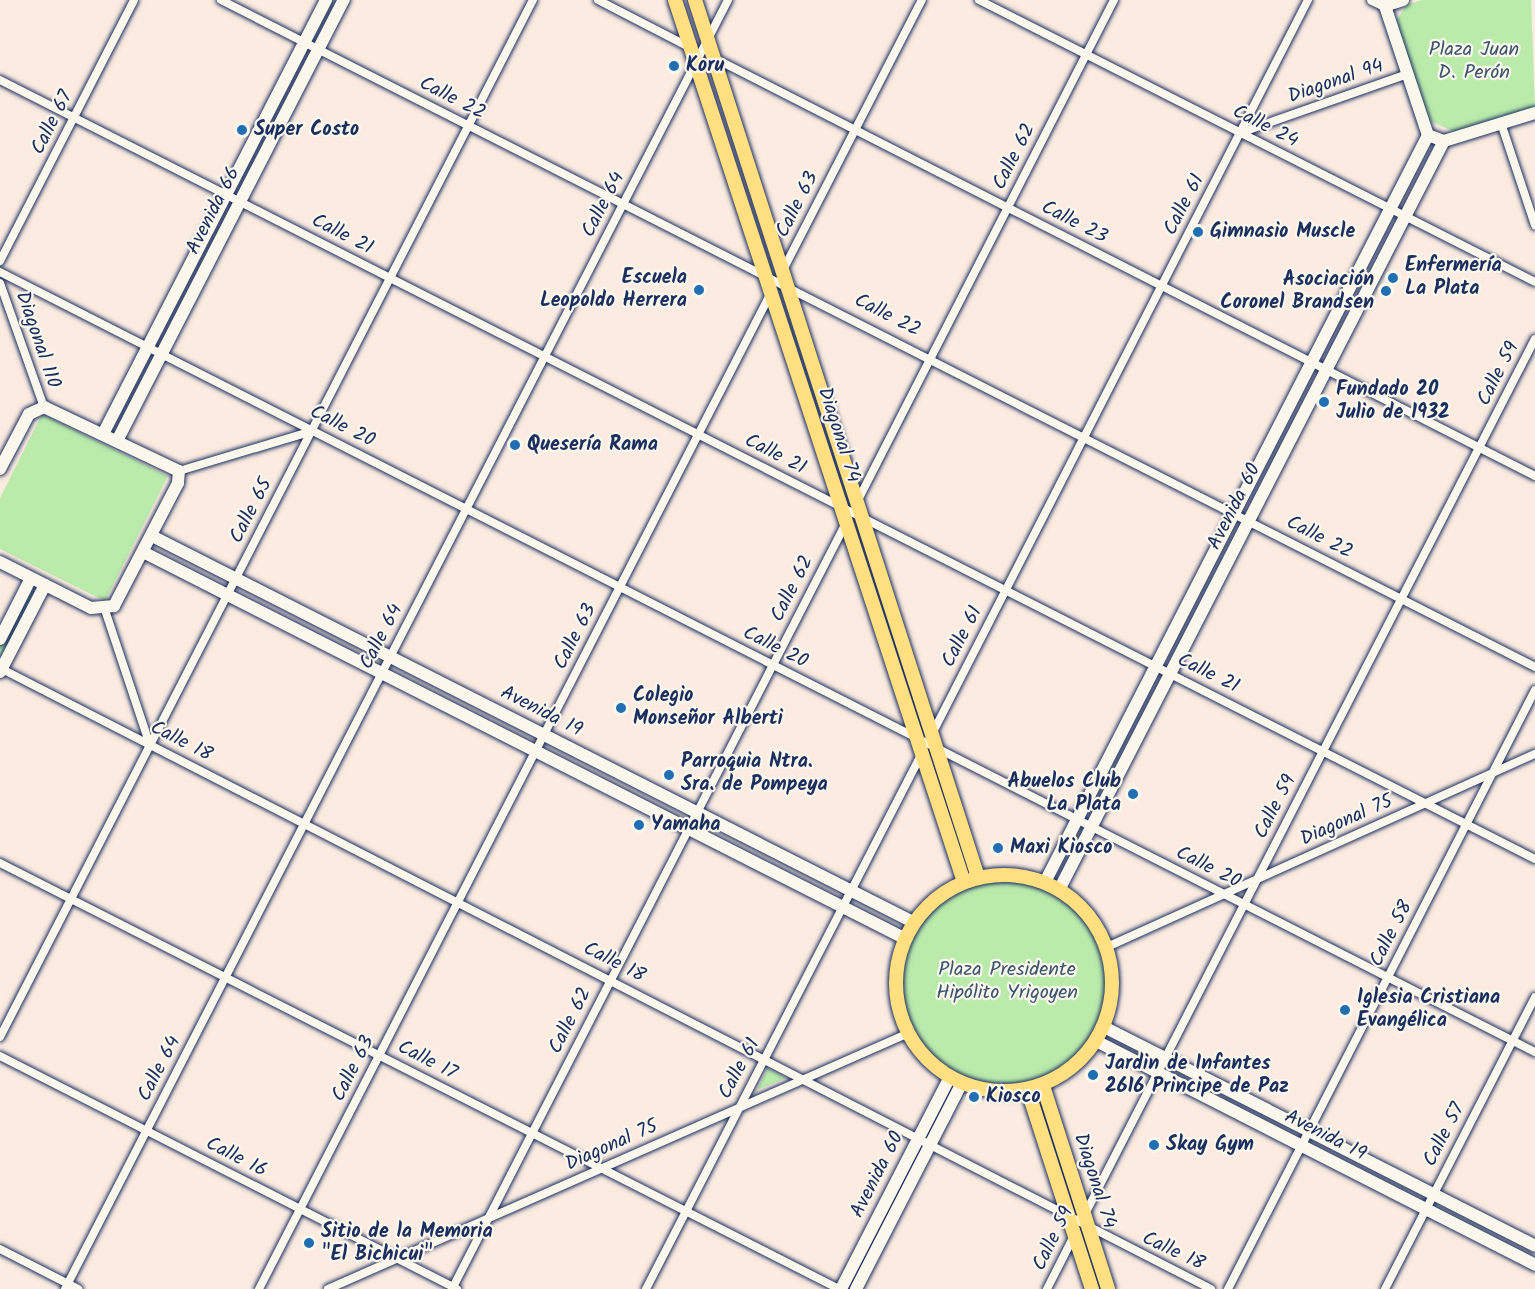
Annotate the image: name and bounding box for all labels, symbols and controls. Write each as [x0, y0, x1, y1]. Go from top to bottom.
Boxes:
park label: Plaza Juan D. Perón [1429, 38, 1519, 85]
place label: Koru [686, 54, 724, 78]
street label: Diagonal 94 [1285, 54, 1387, 110]
marker: Koru [667, 59, 681, 73]
street label: Calle 22 [415, 72, 489, 126]
street label: Calle 67 [27, 87, 79, 159]
street label: Calle 24 [1228, 100, 1302, 154]
place label: Super Costo [254, 118, 359, 142]
street label: Calle 62 [988, 120, 1042, 194]
marker: Super Costo [235, 123, 249, 137]
street label: Avenida 66 [182, 163, 246, 259]
street label: Calle 64 [577, 168, 631, 242]
street label: Calle 63 [771, 168, 825, 242]
street label: Calle 61 [1159, 170, 1211, 240]
street label: Calle 23 [1037, 196, 1111, 250]
street label: Calle 21 [307, 209, 377, 261]
place label: Gimnasio Muscle [1210, 220, 1355, 244]
marker: Gimnasio Muscle [1191, 225, 1205, 239]
place label: Enfermería La Plata [1405, 254, 1502, 301]
place label: Escuela Leopoldo Herrera [540, 266, 687, 313]
place label: Asociación Coronel Brandsen [1220, 268, 1374, 315]
marker: Enfermería La Plata [1386, 271, 1400, 285]
marker: Escuela Leopoldo Herrera [692, 283, 706, 297]
marker: Asociación Coronel Brandsen [1379, 284, 1393, 298]
street label: Diagonal 110 [9, 288, 65, 392]
street label: Calle 22 [850, 289, 924, 343]
street label: Calle 59 [1473, 338, 1525, 410]
place label: Fundado 20 Julio de 1932 [1336, 378, 1450, 425]
street label: Diagonal 74 [811, 384, 865, 486]
marker: Fundado 20 Julio de 1932 [1317, 395, 1331, 409]
street label: Calle 20 [305, 400, 379, 454]
street label: Calle 21 [740, 429, 810, 481]
place label: Quesería Rama [527, 433, 658, 457]
marker: Quesería Rama [508, 438, 522, 452]
street label: Avenida 60 [1203, 460, 1267, 554]
street label: Calle 65 [225, 474, 279, 548]
street label: Calle 22 [1282, 511, 1356, 565]
street label: Calle 62 [766, 552, 820, 626]
street label: Calle 64 [355, 600, 409, 674]
street label: Calle 63 [549, 600, 603, 674]
street label: Calle 61 [937, 602, 989, 672]
street label: Calle 20 [738, 621, 812, 675]
street label: Calle 21 [1173, 649, 1243, 699]
street label: Avenida 19 [496, 681, 586, 743]
place label: Colegio Monseñor Alberti [633, 684, 783, 731]
marker: Colegio Monseñor Alberti [614, 701, 628, 715]
street label: Calle 18 [146, 716, 216, 768]
place label: Parroquia Ntra. Sra. de Pompeya [681, 751, 828, 798]
marker: Parroquia Ntra. Sra. de Pompeya [662, 768, 676, 782]
place label: Abuelos Club La Plata [1007, 771, 1121, 818]
street label: Calle 59 [1250, 771, 1302, 843]
marker: Abuelos Club La Plata [1126, 787, 1140, 801]
street label: Diagonal 75 [1297, 790, 1397, 852]
place label: Yamaha [651, 813, 720, 837]
marker: Yamaha [632, 818, 646, 832]
place label: Maxi Kiosco [1010, 836, 1112, 860]
marker: Maxi Kiosco [991, 841, 1005, 855]
street label: Calle 20 [1171, 841, 1245, 895]
street label: Calle 58 [1365, 897, 1419, 971]
street label: Calle 18 [579, 937, 649, 989]
park label: Plaza Presidente Hipólito Yrigoyen [936, 959, 1078, 1006]
street label: Calle 62 [544, 984, 598, 1058]
place label: Iglesia Cristiana Evangélica [1357, 987, 1500, 1034]
marker: Iglesia Cristiana Evangélica [1338, 1003, 1352, 1017]
street label: Calle 64 [133, 1032, 187, 1106]
street label: Calle 63 [327, 1032, 381, 1106]
street label: Calle 61 [714, 1034, 766, 1104]
street label: Calle 17 [393, 1036, 461, 1086]
place label: Jardin de Infantes 2616 Principe de Paz [1105, 1052, 1289, 1099]
marker: Jardin de Infantes 2616 Principe de Paz [1086, 1068, 1100, 1082]
place label: Kiosco [986, 1085, 1041, 1109]
marker: Kiosco [967, 1090, 981, 1104]
street label: Calle 57 [1419, 1099, 1471, 1171]
street label: Avenida 19 [1280, 1105, 1370, 1167]
street label: Diagonal 75 [562, 1115, 662, 1177]
street label: Avenida 60 [846, 1128, 910, 1222]
street label: Diagonal 74 [1067, 1130, 1121, 1232]
street label: Calle 16 [201, 1132, 271, 1184]
place label: Skay Gym [1166, 1133, 1254, 1157]
marker: Skay Gym [1147, 1138, 1161, 1152]
street label: Calle 59 [1028, 1203, 1080, 1275]
place label: Sitio de la Memoria "El Bichicui" [321, 1220, 493, 1267]
street label: Calle 18 [1138, 1227, 1208, 1277]
marker: Sitio de la Memoria "El Bichicui" [302, 1236, 316, 1250]

